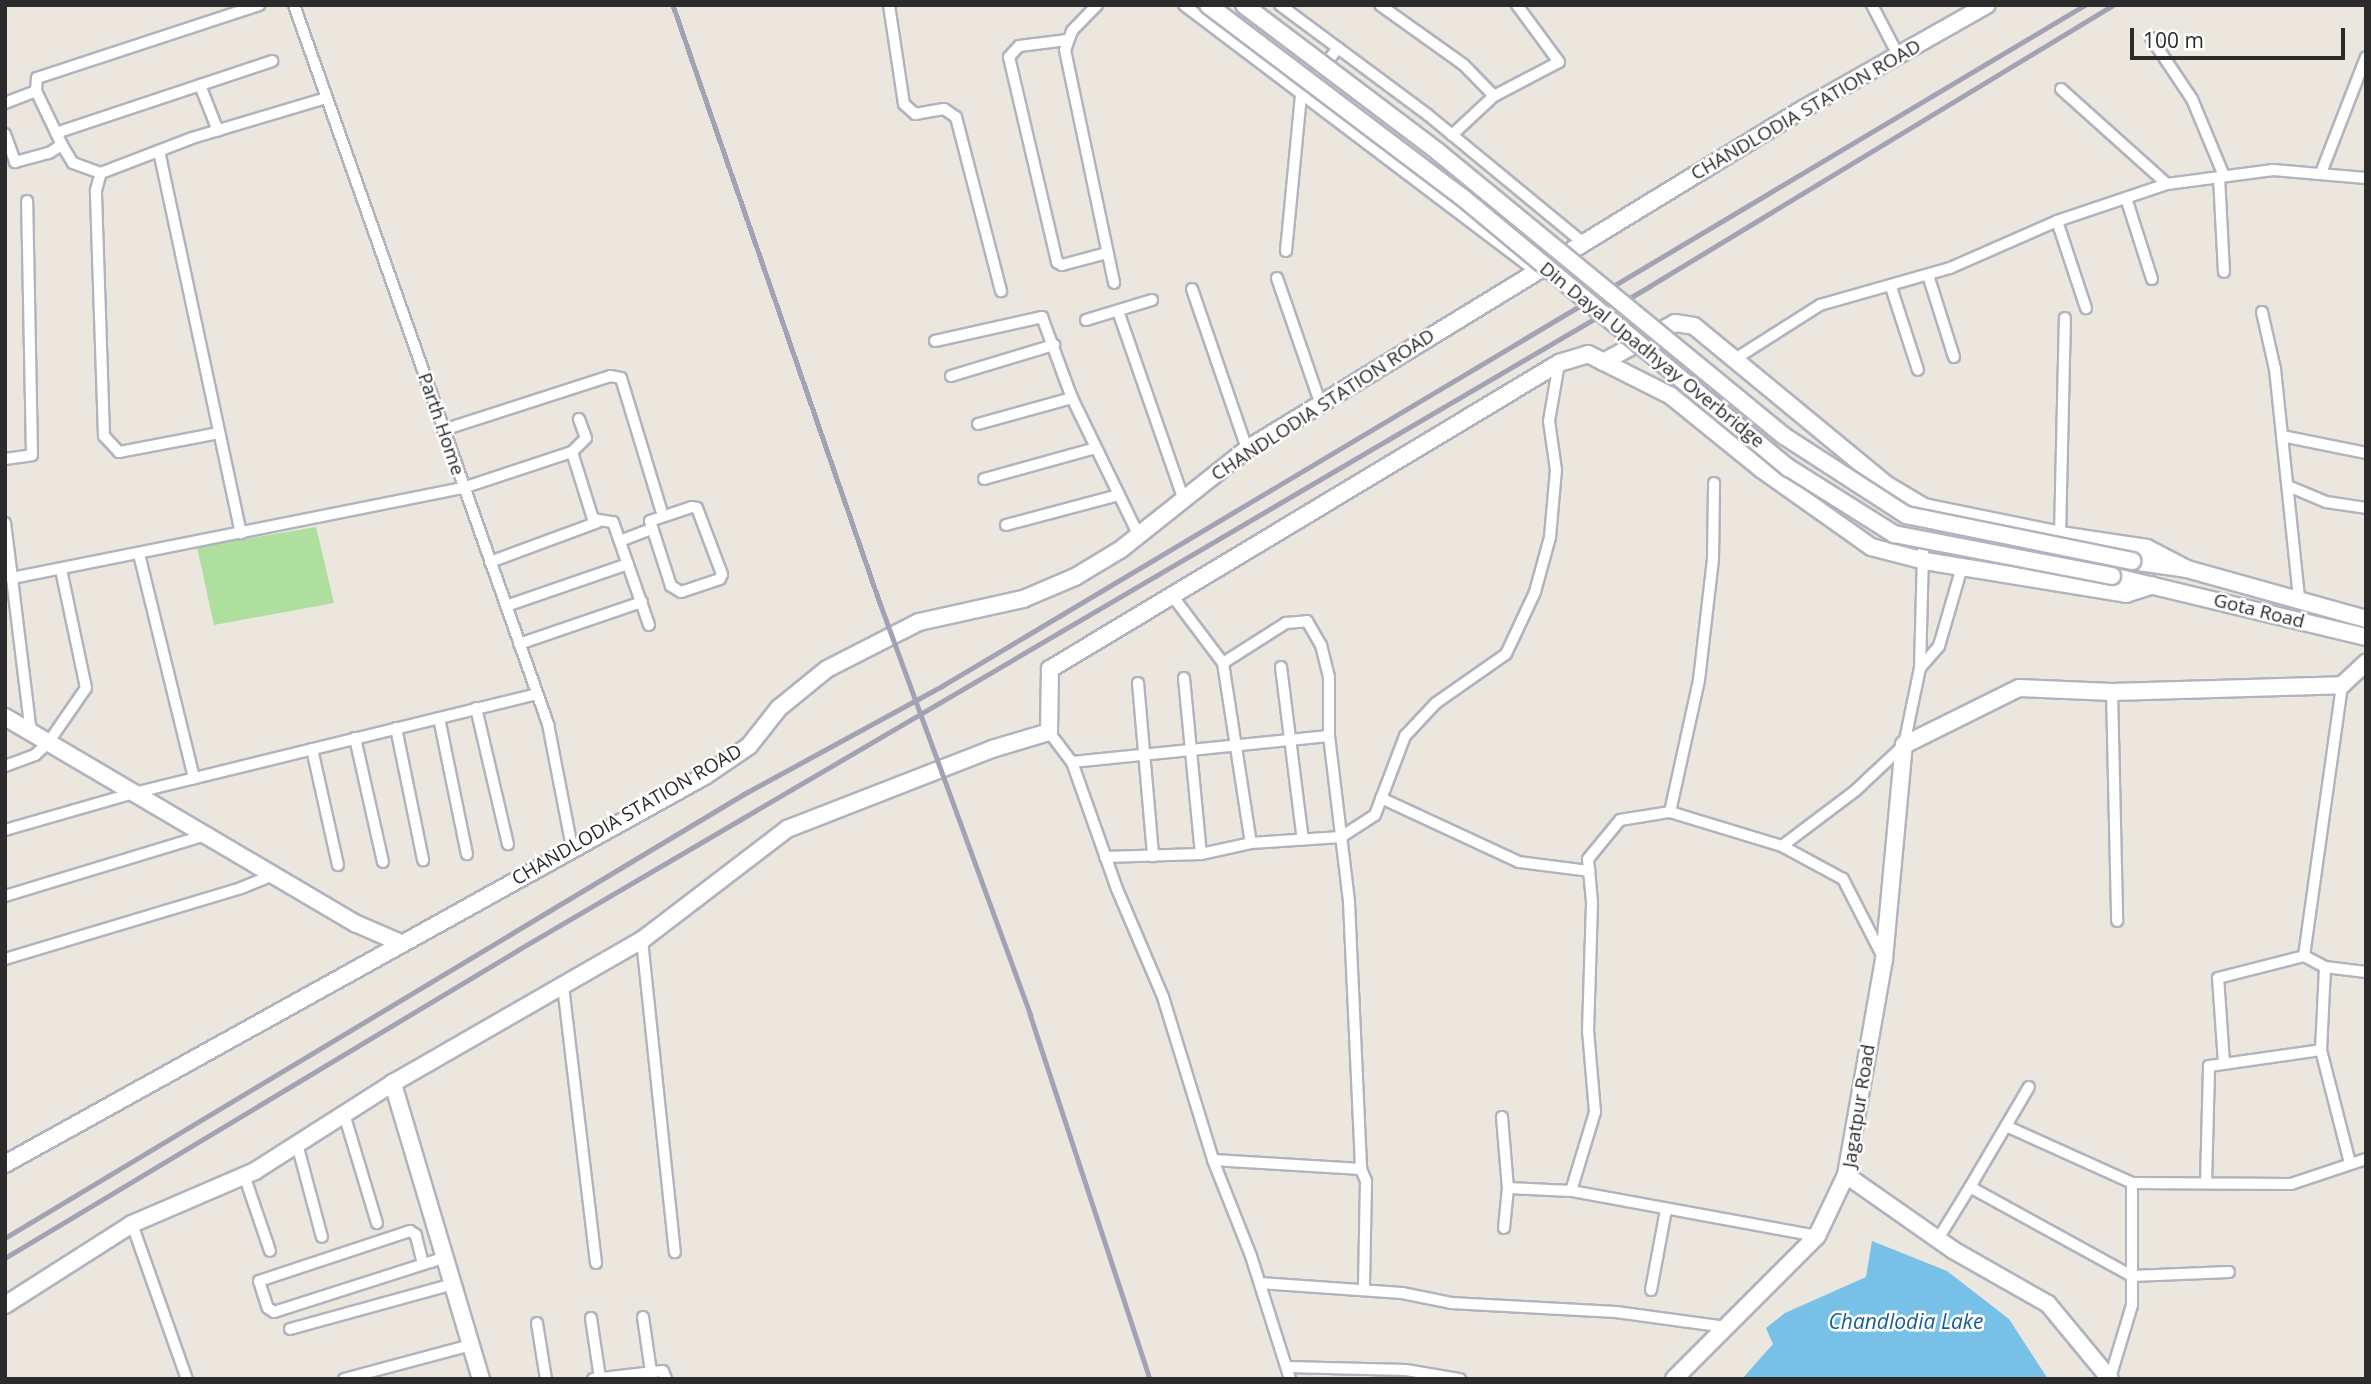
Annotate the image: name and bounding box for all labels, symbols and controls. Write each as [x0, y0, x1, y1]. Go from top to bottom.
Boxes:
scale bar [2133, 14, 2348, 58]
text: 100 m [2143, 26, 2204, 54]
street label: CHANDLODIA STATION ROAD [1687, 35, 1925, 185]
street label: Din Dayal Upadhyay Overbridge [1535, 257, 1769, 453]
street label: CHANDLODIA STATION ROAD [1207, 324, 1439, 486]
street label: Parth Home [413, 370, 469, 478]
street label: Gota Road [2211, 589, 2307, 633]
street label: CHANDLODIA STATION ROAD [508, 740, 746, 890]
street label: Jagatpur Road [1838, 1043, 1880, 1169]
water label: Chandlodia Lake [1828, 1308, 1984, 1334]

